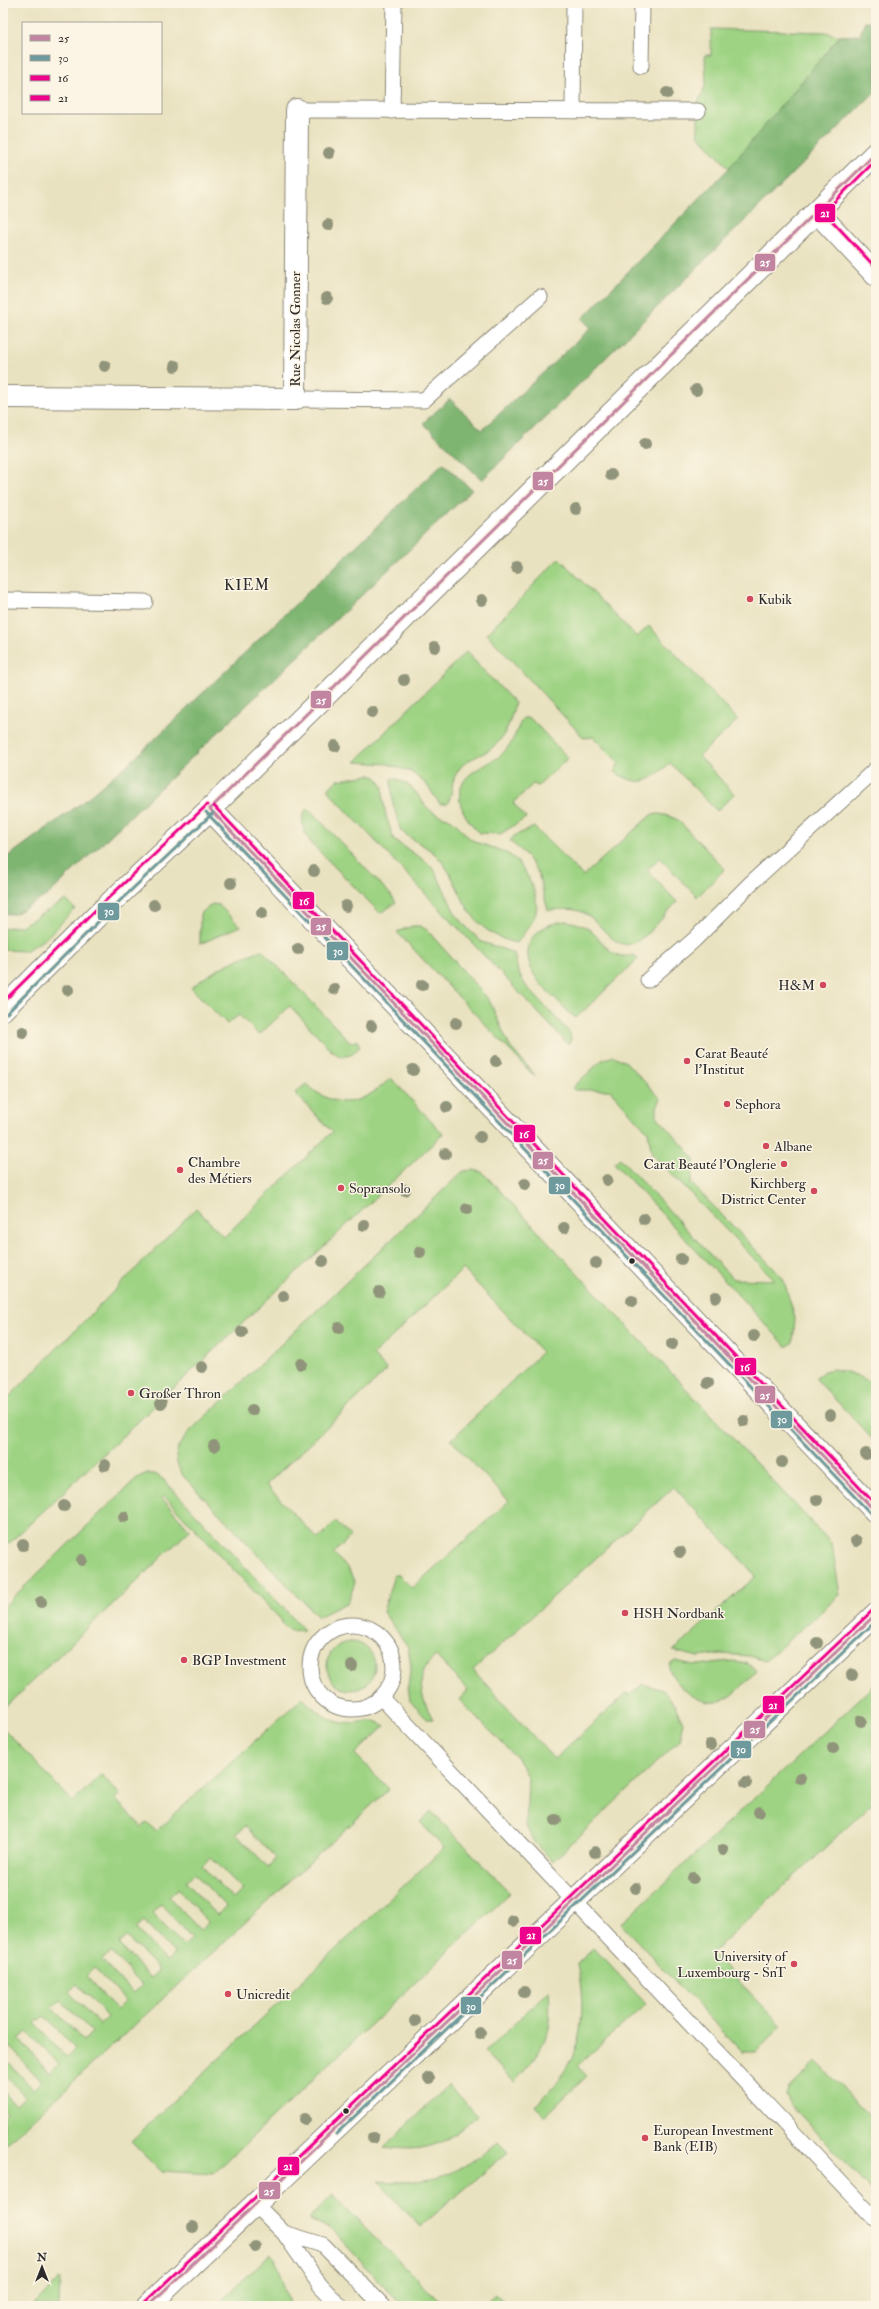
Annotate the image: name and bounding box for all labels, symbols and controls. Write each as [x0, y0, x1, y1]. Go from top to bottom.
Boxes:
legend [22, 22, 162, 114]
text: 25 [58, 31, 70, 46]
text: 30 [58, 51, 69, 66]
text: 16 [58, 71, 69, 86]
text: 21 [58, 91, 68, 106]
line badge: 21 [814, 203, 836, 223]
text: 21 [820, 207, 830, 220]
line badge: 25 [754, 253, 776, 272]
text: 25 [760, 256, 770, 269]
street label: Rue Nicolas Gonner [287, 271, 304, 387]
line badge: 25 [532, 471, 554, 491]
text: 25 [538, 475, 548, 488]
district label: KIEM [224, 576, 270, 595]
place label: Kubik [758, 591, 792, 608]
marker: Kubik [745, 594, 755, 604]
line badge: 25 [310, 690, 332, 709]
text: 25 [316, 694, 326, 707]
line badge: 16 [292, 891, 315, 910]
text: 16 [299, 895, 310, 908]
line badge: 30 [97, 902, 120, 921]
text: 30 [104, 905, 114, 918]
line badge: 25 [310, 917, 332, 936]
text: 25 [316, 920, 326, 933]
line badge: 30 [326, 941, 349, 961]
text: 30 [333, 945, 343, 958]
place label: H&M [778, 977, 815, 994]
marker: H&M [818, 980, 828, 990]
place label: Carat Beauté l'Institut [695, 1045, 768, 1078]
marker: Carat Beauté l'Institut [682, 1056, 692, 1066]
place label: Sephora [735, 1096, 781, 1114]
marker: Sephora [722, 1099, 732, 1109]
line badge: 16 [513, 1124, 536, 1143]
text: 16 [519, 1128, 530, 1141]
place label: Albane [773, 1138, 812, 1155]
marker: Albane [761, 1141, 771, 1151]
line badge: 25 [532, 1151, 554, 1170]
place label: Chambre des Métiers [188, 1154, 252, 1187]
text: 25 [538, 1154, 548, 1167]
place label: Carat Beauté l'Onglerie [644, 1156, 776, 1173]
marker: Carat Beauté l'Onglerie [779, 1159, 789, 1169]
marker: Chambre des Métiers [175, 1165, 185, 1175]
place label: Kirchberg District Center [721, 1175, 807, 1208]
line badge: 30 [548, 1176, 571, 1195]
text: 30 [555, 1179, 565, 1192]
place label: Sopransolo [349, 1180, 411, 1198]
marker: Sopransolo [336, 1183, 346, 1193]
marker: Kirchberg District Center [809, 1186, 819, 1196]
unlabelled marker [627, 1256, 637, 1266]
line badge: 16 [734, 1357, 757, 1376]
text: 16 [740, 1361, 751, 1374]
place label: Großer Thron [139, 1385, 221, 1402]
line badge: 25 [754, 1385, 776, 1404]
marker: Großer Thron [126, 1388, 136, 1398]
text: 25 [760, 1389, 770, 1402]
line badge: 30 [770, 1410, 793, 1429]
text: 30 [777, 1413, 787, 1426]
place label: HSH Nordbank [633, 1605, 724, 1622]
marker: HSH Nordbank [620, 1608, 630, 1618]
place label: BGP Investment [192, 1652, 287, 1669]
marker: BGP Investment [179, 1655, 189, 1665]
line badge: 21 [762, 1695, 785, 1714]
text: 21 [768, 1699, 778, 1712]
line badge: 25 [743, 1720, 766, 1739]
text: 25 [750, 1723, 760, 1736]
line badge: 30 [730, 1740, 752, 1759]
text: 30 [736, 1743, 746, 1756]
line badge: 21 [519, 1926, 542, 1945]
text: 21 [526, 1929, 536, 1942]
place label: University of Luxembourg - SnT [677, 1948, 788, 1981]
line badge: 25 [501, 1950, 523, 1970]
text: 25 [507, 1954, 517, 1967]
marker: University of Luxembourg - SnT [789, 1959, 799, 1969]
place label: Unicredit [236, 1986, 290, 2003]
marker: Unicredit [223, 1989, 233, 1999]
line badge: 30 [460, 1996, 482, 2015]
text: 30 [466, 2000, 476, 2013]
unlabelled marker [341, 2106, 351, 2116]
place label: European Investment Bank (EIB) [653, 2122, 774, 2155]
marker: European Investment Bank (EIB) [640, 2133, 650, 2143]
line badge: 21 [277, 2156, 300, 2176]
text: 21 [283, 2160, 293, 2173]
line badge: 25 [258, 2181, 281, 2200]
text: 25 [264, 2185, 274, 2198]
north arrow [22, 2247, 62, 2287]
text: N [36, 2251, 48, 2264]

